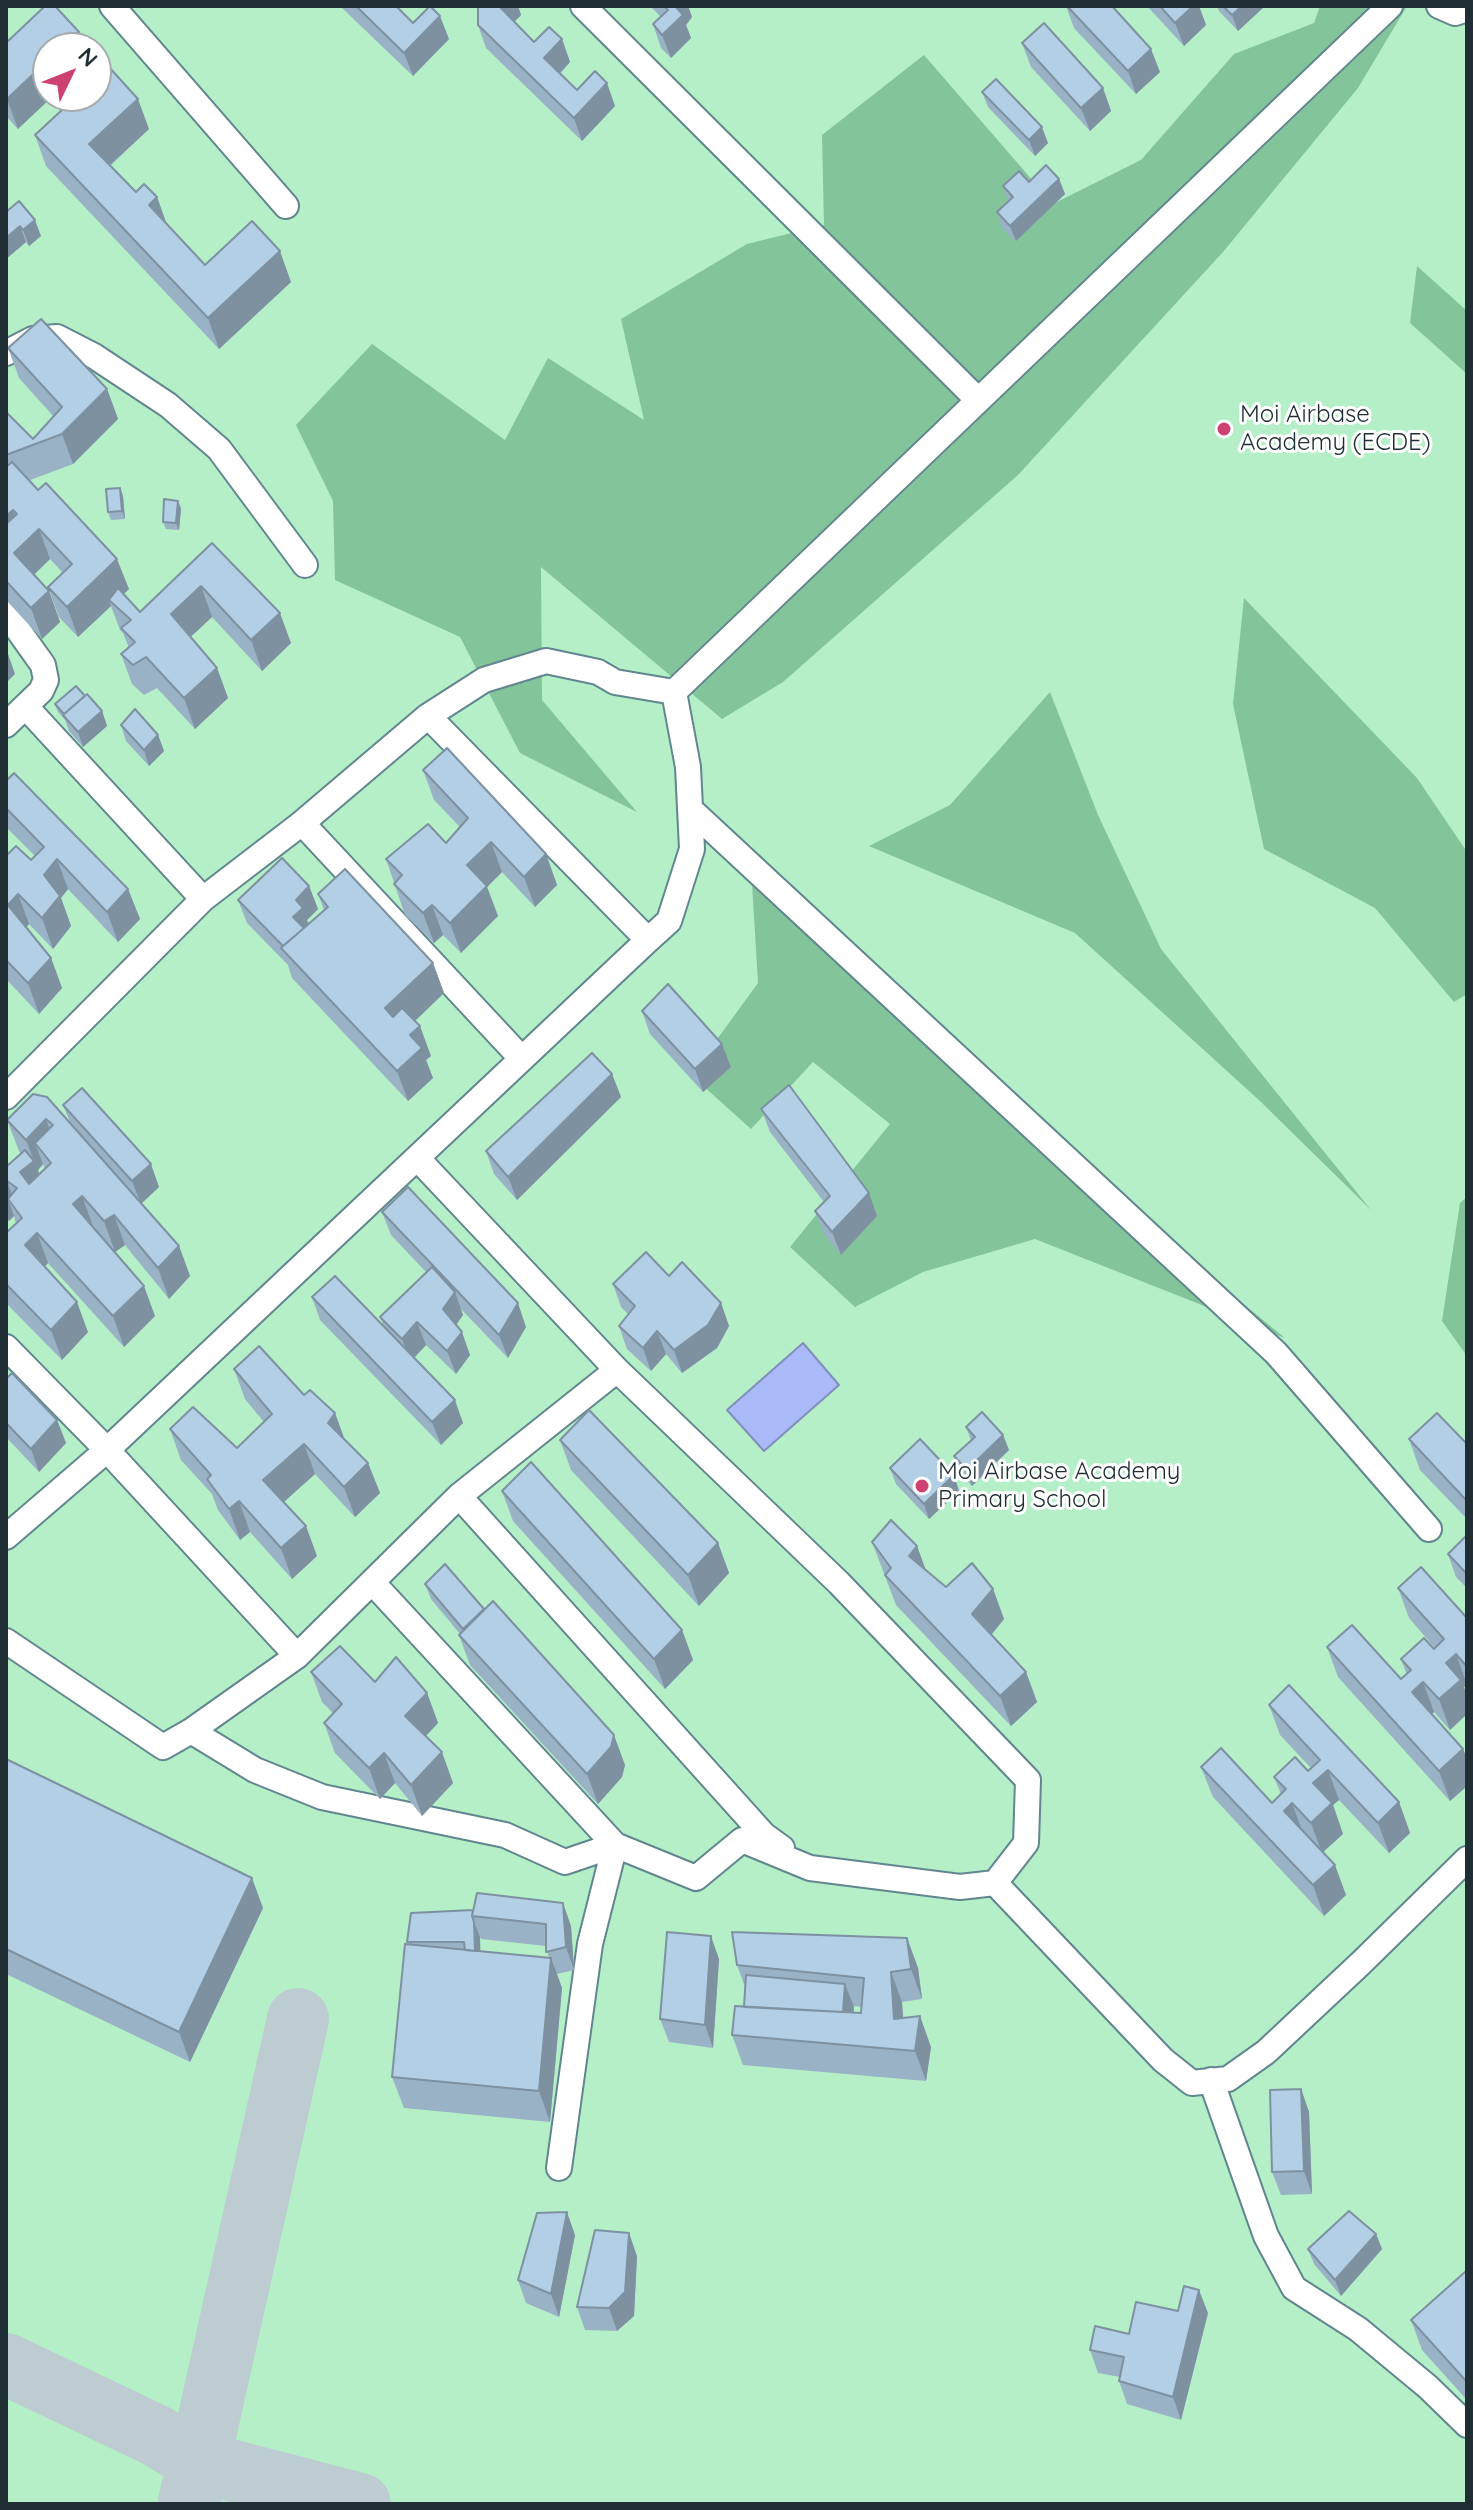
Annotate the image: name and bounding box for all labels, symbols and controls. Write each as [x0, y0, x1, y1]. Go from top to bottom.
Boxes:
north arrow [32, 32, 112, 112]
text: N [72, 42, 104, 72]
place label: Moi Airbase Academy (ECDE) [1240, 401, 1431, 457]
marker: Moi Airbase Academy (ECDE) [1215, 420, 1233, 438]
place label: Moi Airbase Academy Primary School [938, 1458, 1180, 1514]
marker: Moi Airbase Academy Primary School [913, 1477, 931, 1495]

